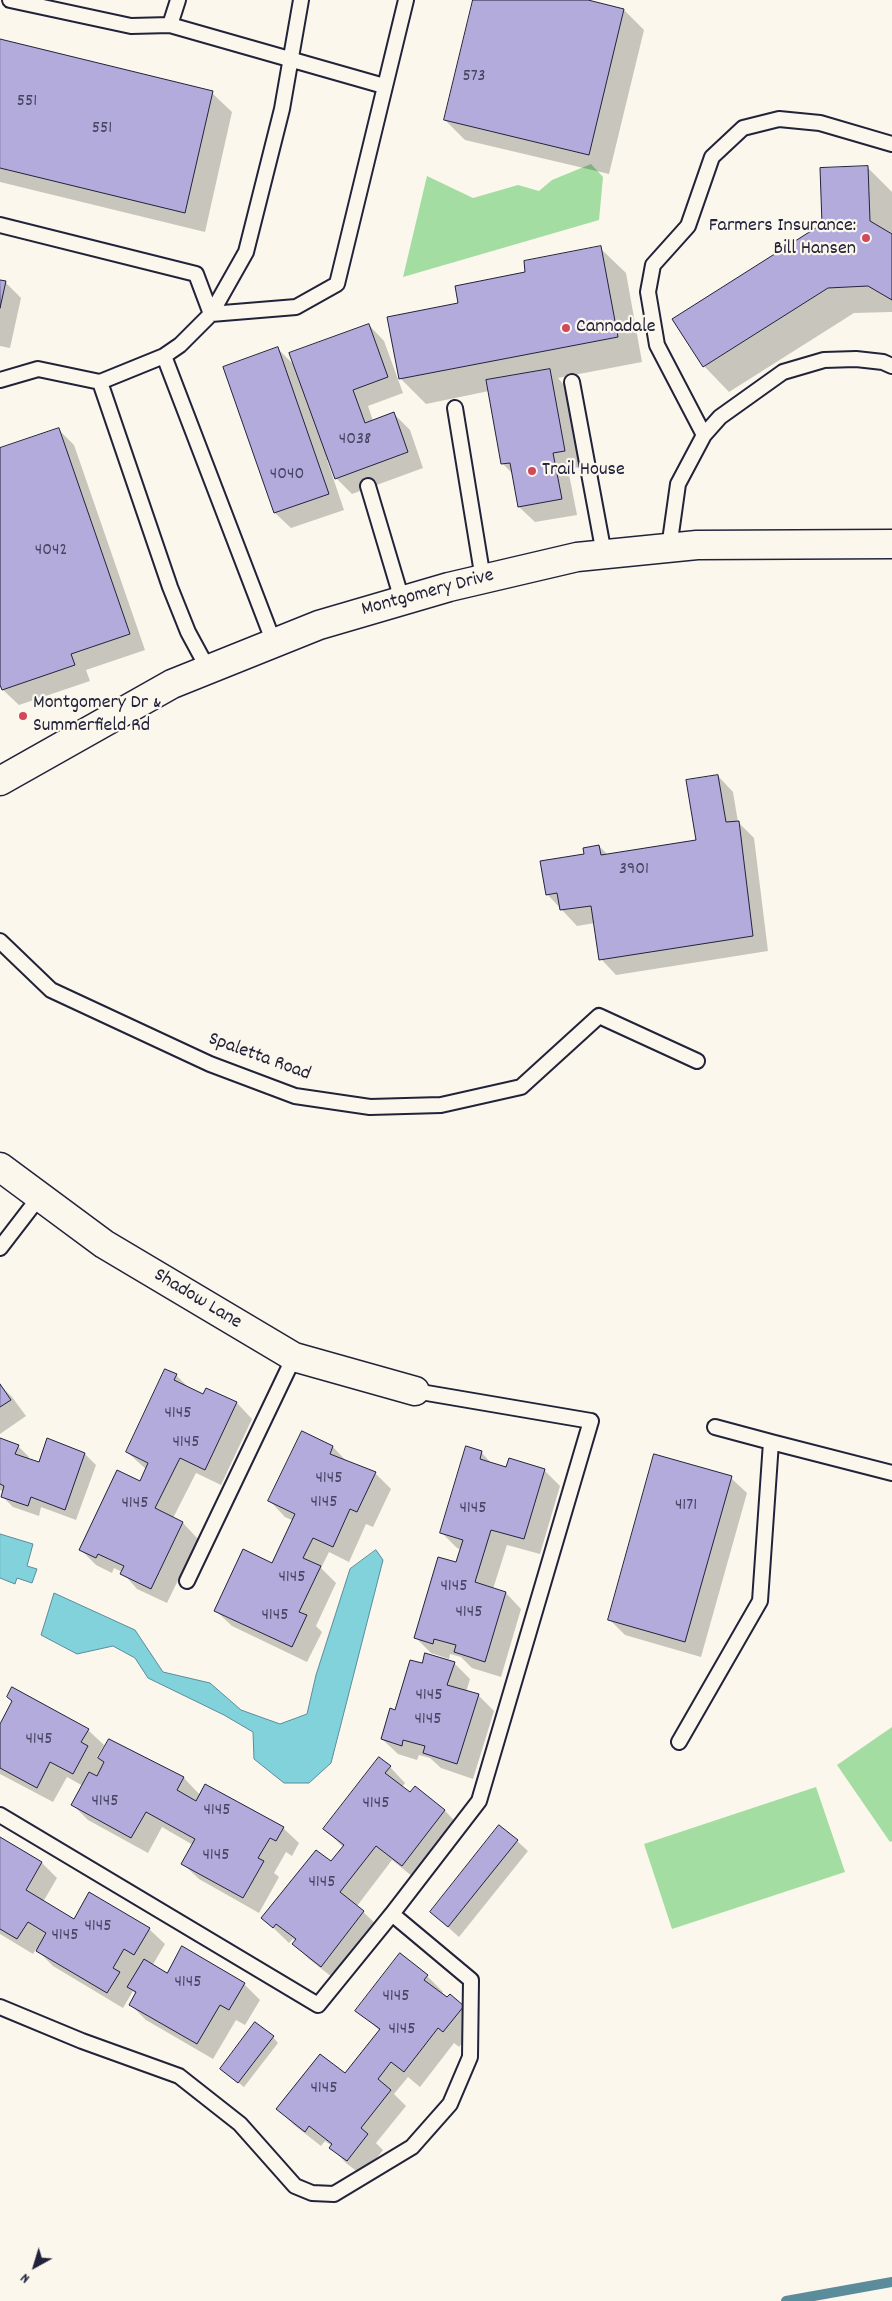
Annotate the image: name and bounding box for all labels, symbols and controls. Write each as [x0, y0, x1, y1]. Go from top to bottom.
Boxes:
house number: 573 [462, 67, 486, 89]
house number: 551 [17, 92, 37, 114]
house number: 551 [92, 119, 112, 141]
place label: Farmers Insurance: Bill Hansen [709, 215, 856, 262]
marker: Farmers Insurance: Bill Hansen [860, 232, 872, 244]
place label: Cannadale [576, 316, 655, 340]
marker: Cannadale [560, 322, 572, 334]
house number: 4038 [339, 430, 371, 452]
place label: Trail House [542, 459, 625, 483]
house number: 4040 [270, 465, 304, 487]
marker: Trail House [526, 465, 538, 477]
house number: 4042 [35, 541, 67, 563]
street label: Montgomery Drive [359, 565, 497, 623]
place label: Montgomery Dr & Summerfield Rd [33, 692, 162, 739]
marker: Montgomery Dr & Summerfield Rd [17, 710, 29, 722]
house number: 3901 [619, 860, 649, 882]
street label: Spaletta Road [205, 1028, 313, 1088]
street label: Shadow Lane [149, 1264, 245, 1336]
house number: 4145 [164, 1404, 192, 1426]
house number: 4145 [172, 1433, 200, 1455]
house number: 4145 [315, 1469, 343, 1491]
house number: 4145 [310, 1493, 338, 1515]
house number: 4145 [121, 1494, 149, 1516]
house number: 4171 [675, 1496, 697, 1518]
house number: 4145 [459, 1499, 487, 1521]
house number: 4145 [278, 1568, 306, 1590]
house number: 4145 [440, 1577, 468, 1599]
house number: 4145 [455, 1603, 483, 1625]
house number: 4145 [261, 1606, 289, 1628]
house number: 4145 [415, 1686, 443, 1708]
house number: 4145 [414, 1710, 442, 1732]
house number: 4145 [25, 1730, 53, 1752]
house number: 4145 [91, 1792, 119, 1814]
house number: 4145 [362, 1794, 390, 1816]
house number: 4145 [203, 1801, 231, 1823]
house number: 4145 [202, 1846, 230, 1868]
house number: 4145 [308, 1873, 336, 1895]
house number: 4145 [84, 1917, 112, 1939]
house number: 4145 [51, 1926, 79, 1948]
house number: 4145 [174, 1973, 202, 1995]
house number: 4145 [382, 1987, 410, 2009]
house number: 4145 [388, 2020, 416, 2042]
house number: 4145 [310, 2079, 338, 2101]
north arrow [10, 2241, 60, 2291]
text: N [17, 2268, 35, 2288]

